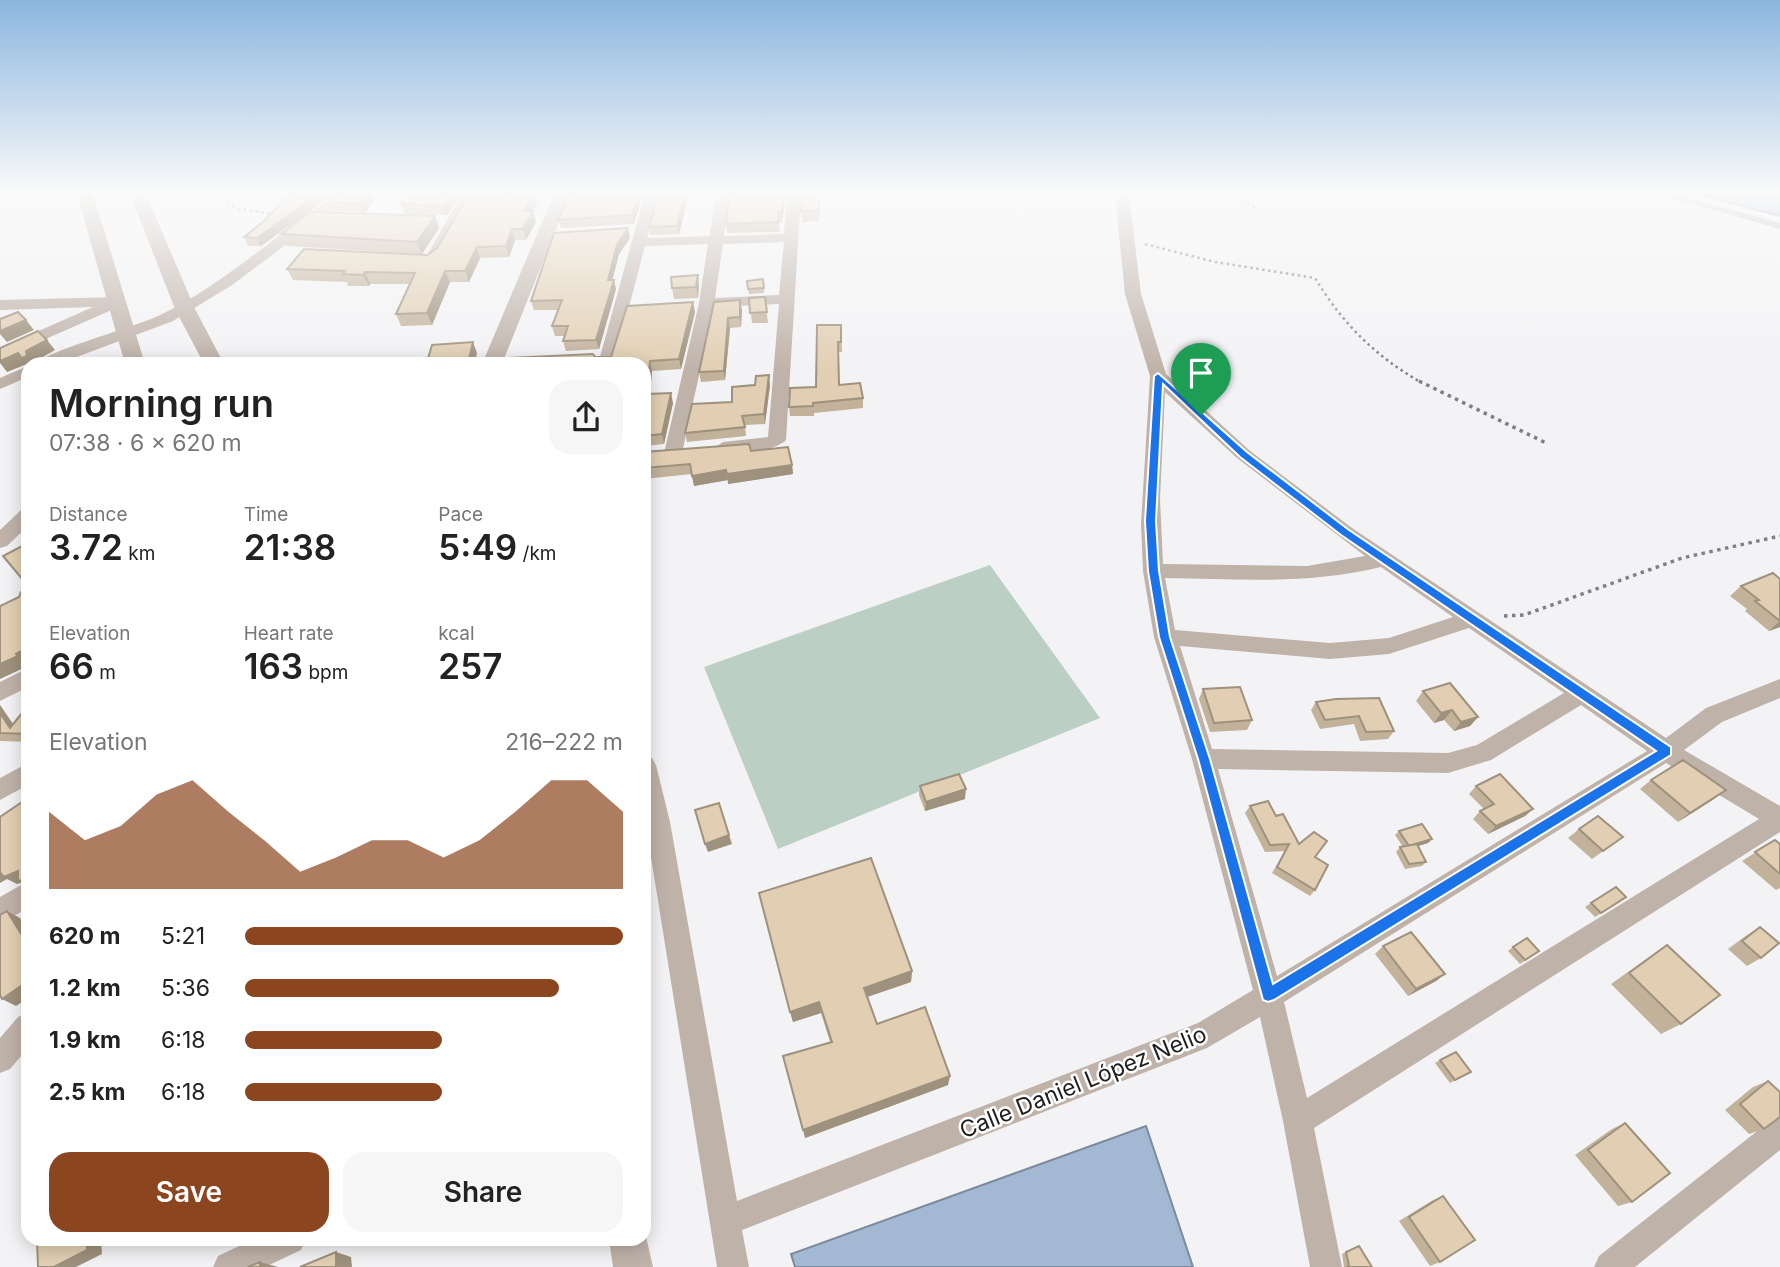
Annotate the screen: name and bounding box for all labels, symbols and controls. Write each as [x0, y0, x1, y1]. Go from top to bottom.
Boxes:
pin [1171, 343, 1231, 415]
icon: arrive [1182, 354, 1220, 392]
text: Morning run [49, 380, 274, 426]
button: share [549, 380, 623, 454]
text: 07:38 · 6 × 620 m [49, 429, 242, 457]
text: Distance [49, 503, 127, 526]
text: Time [244, 503, 288, 526]
text: Pace [438, 503, 483, 526]
text: 3.72 [49, 526, 123, 568]
text: 21:38 [244, 526, 336, 568]
text: 5:49 [438, 526, 517, 568]
text: km [123, 542, 155, 565]
text: /km [517, 542, 556, 565]
text: Elevation [49, 622, 130, 645]
text: Heart rate [244, 622, 334, 645]
text: kcal [438, 622, 475, 645]
text: 66 [49, 645, 94, 687]
text: 163 [244, 645, 303, 687]
text: 257 [438, 645, 502, 687]
text: m [94, 661, 116, 684]
text: bpm [303, 661, 348, 684]
text: Elevation [49, 728, 148, 756]
text: 216–222 m [505, 728, 623, 756]
text: 620 m [49, 922, 120, 950]
text: 5:21 [161, 922, 205, 950]
text: 1.2 km [49, 974, 121, 1002]
text: 5:36 [161, 974, 210, 1002]
street label: Calle Daniel López Nelio [956, 1020, 1210, 1144]
text: 1.9 km [49, 1026, 121, 1054]
text: 6:18 [161, 1026, 205, 1054]
text: 2.5 km [49, 1078, 126, 1106]
text: 6:18 [161, 1078, 205, 1106]
button: Save [49, 1152, 329, 1232]
button: Share [343, 1152, 623, 1232]

